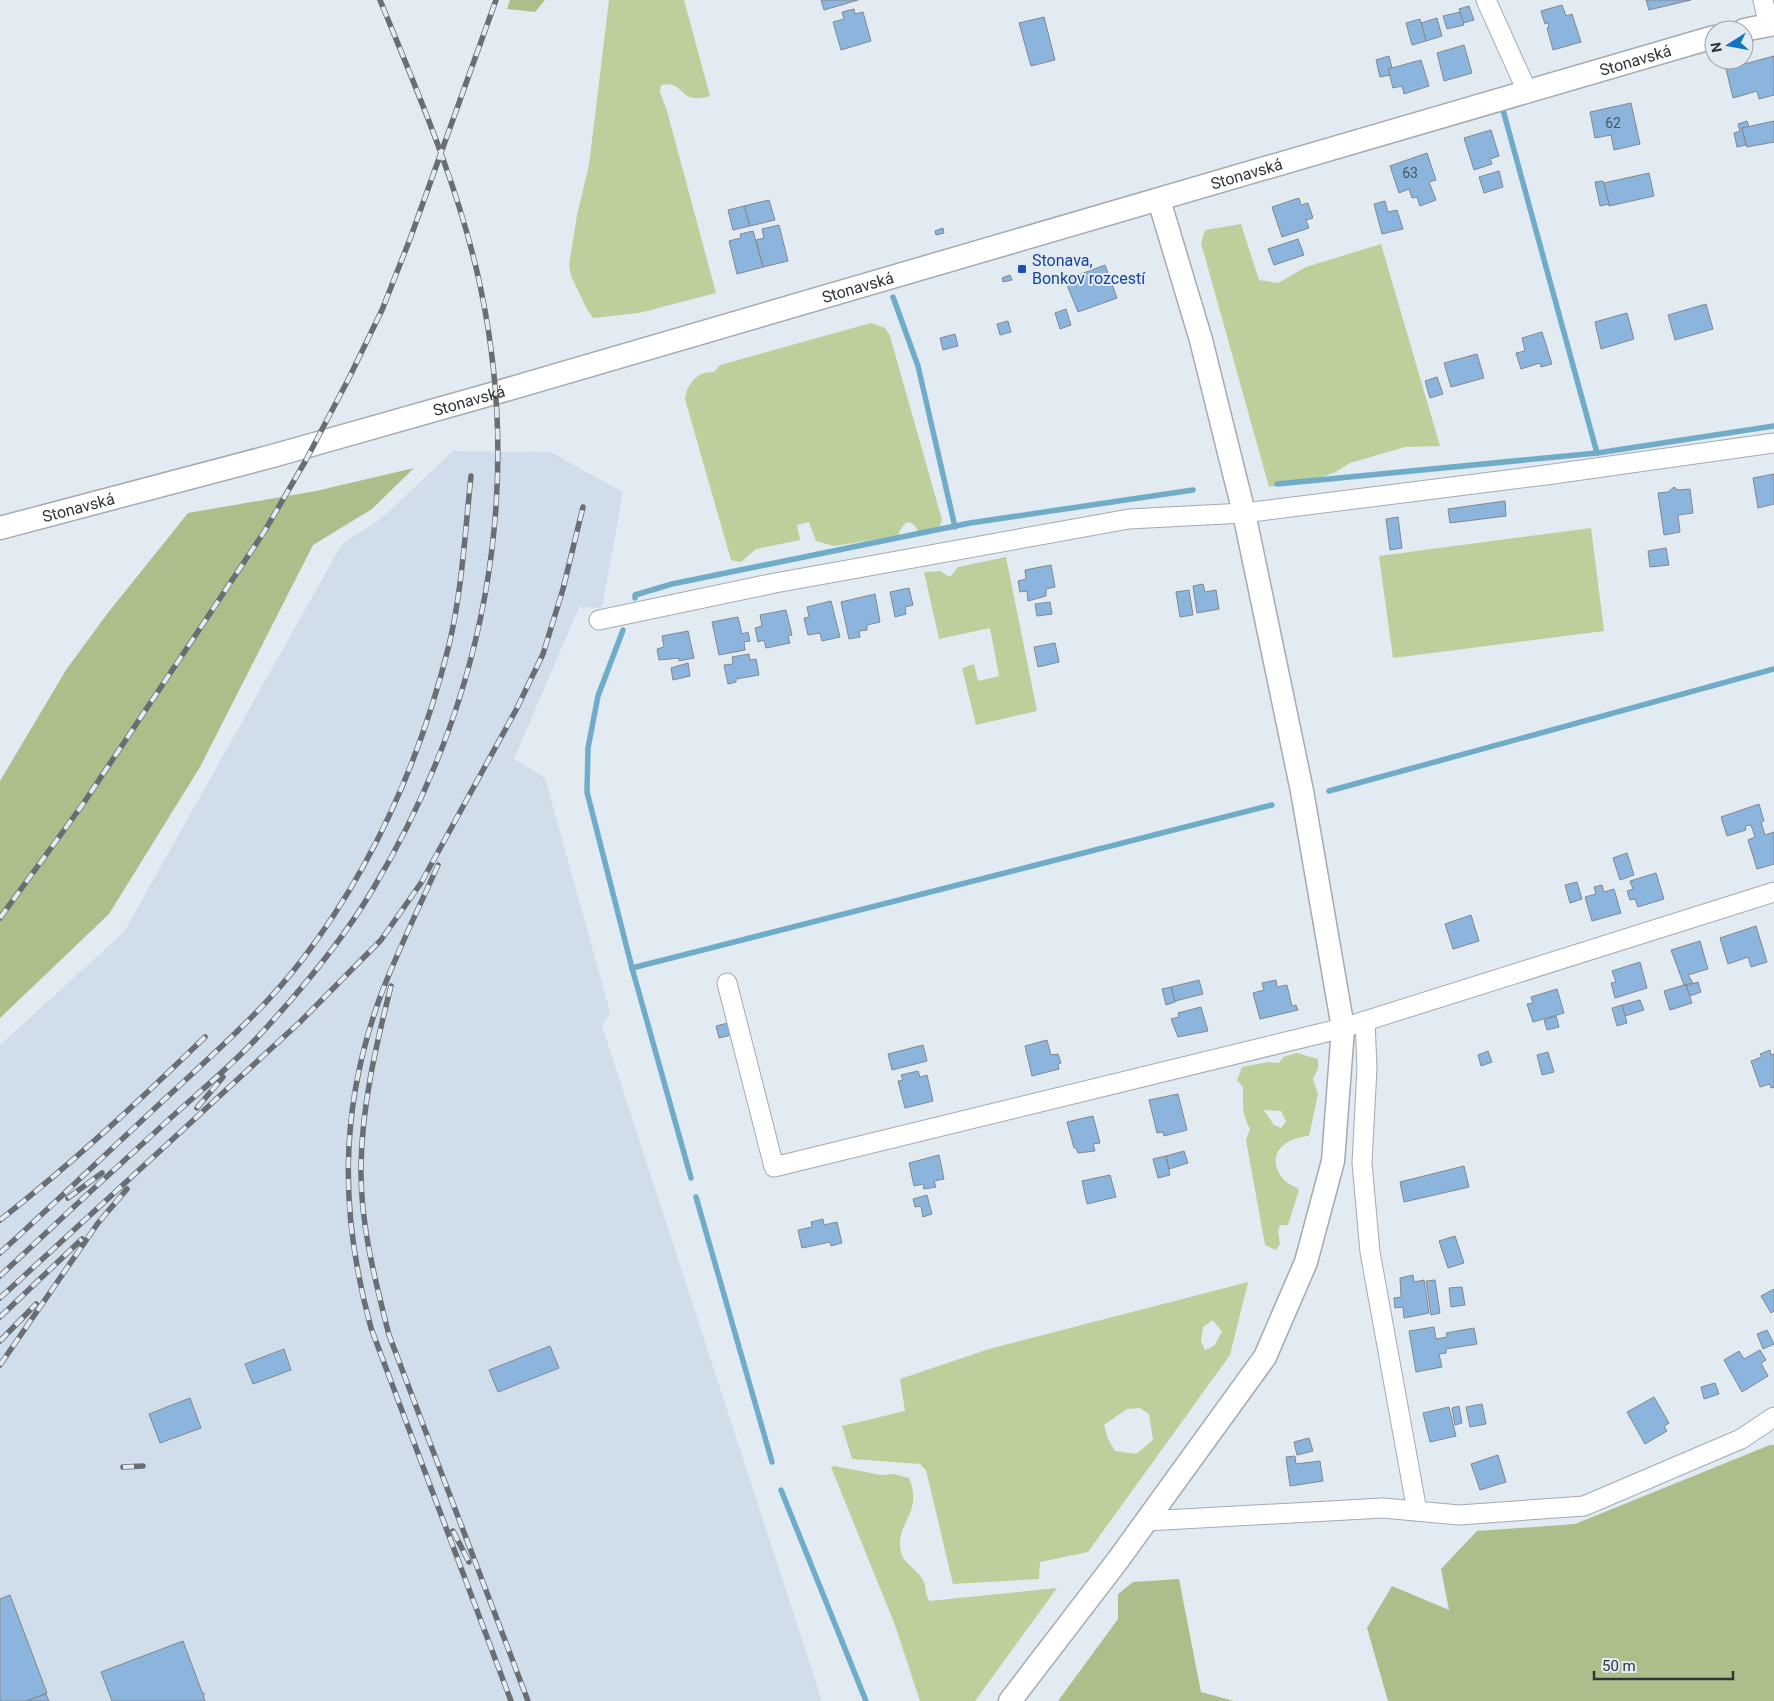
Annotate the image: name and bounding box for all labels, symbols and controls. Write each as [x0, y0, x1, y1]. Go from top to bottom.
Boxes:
north arrow [1704, 20, 1754, 70]
street label: Stonavská [1597, 41, 1673, 79]
text: N [1707, 41, 1725, 54]
house number: 62 [1605, 115, 1621, 131]
street label: Stonavská [1208, 154, 1285, 193]
house number: 63 [1402, 165, 1418, 181]
place label: Stonava, Bonkov rozcestí [1032, 251, 1146, 288]
marker: Stonava, Bonkov rozcestí [1016, 263, 1028, 275]
street label: Stonavská [820, 268, 896, 307]
street label: Stonavská [431, 381, 507, 420]
street label: Stonavská [40, 489, 116, 526]
scale bar [1594, 1648, 1733, 1680]
text: 50 m [1602, 1657, 1636, 1675]

